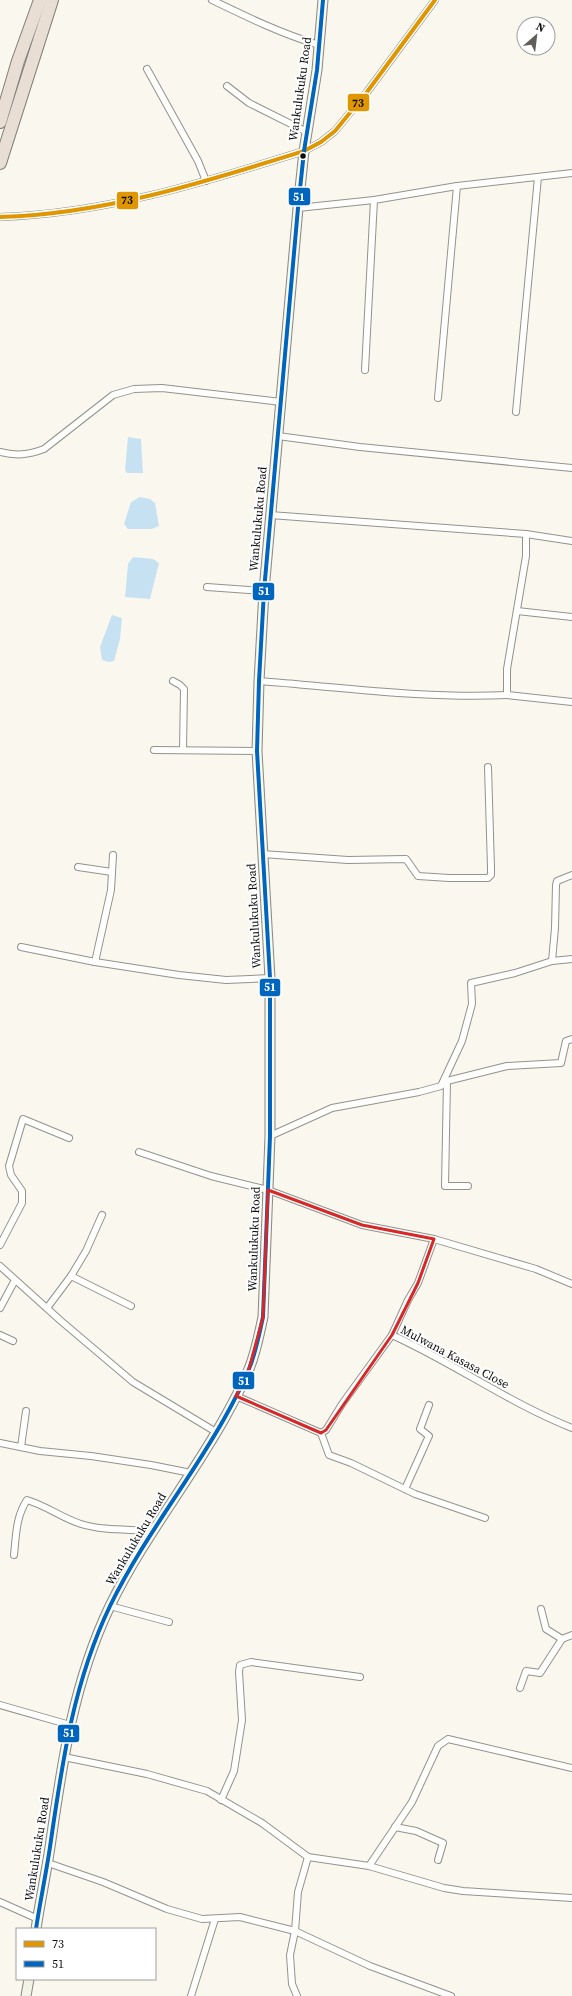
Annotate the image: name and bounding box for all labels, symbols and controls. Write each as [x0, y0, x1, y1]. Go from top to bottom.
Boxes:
north arrow [516, 16, 556, 56]
text: N [533, 19, 548, 36]
street label: Wankulukuku Road [285, 36, 315, 142]
line badge: 73 [347, 93, 370, 112]
text: 73 [352, 96, 364, 111]
unlabelled marker [298, 151, 308, 161]
line badge: 51 [288, 187, 311, 206]
text: 51 [293, 190, 305, 205]
line badge: 73 [116, 191, 139, 210]
text: 73 [121, 193, 133, 208]
street label: Wankulukuku Road [245, 466, 271, 572]
line badge: 51 [252, 582, 275, 601]
text: 51 [258, 584, 270, 599]
street label: Wankulukuku Road [243, 863, 265, 969]
line badge: 51 [259, 978, 281, 997]
text: 51 [264, 980, 276, 995]
street label: Wankulukuku Road [244, 1186, 264, 1292]
street label: Mulwana Kasasa Close [398, 1322, 512, 1392]
line badge: 51 [232, 1371, 255, 1390]
text: 51 [238, 1374, 250, 1389]
street label: Wankulukuku Road [102, 1490, 170, 1588]
line badge: 51 [57, 1724, 80, 1743]
text: 51 [63, 1726, 75, 1741]
street label: Wankulukuku Road [21, 1796, 53, 1902]
legend [16, 1928, 156, 1980]
text: 73 [52, 1936, 64, 1952]
text: 51 [52, 1956, 64, 1972]

